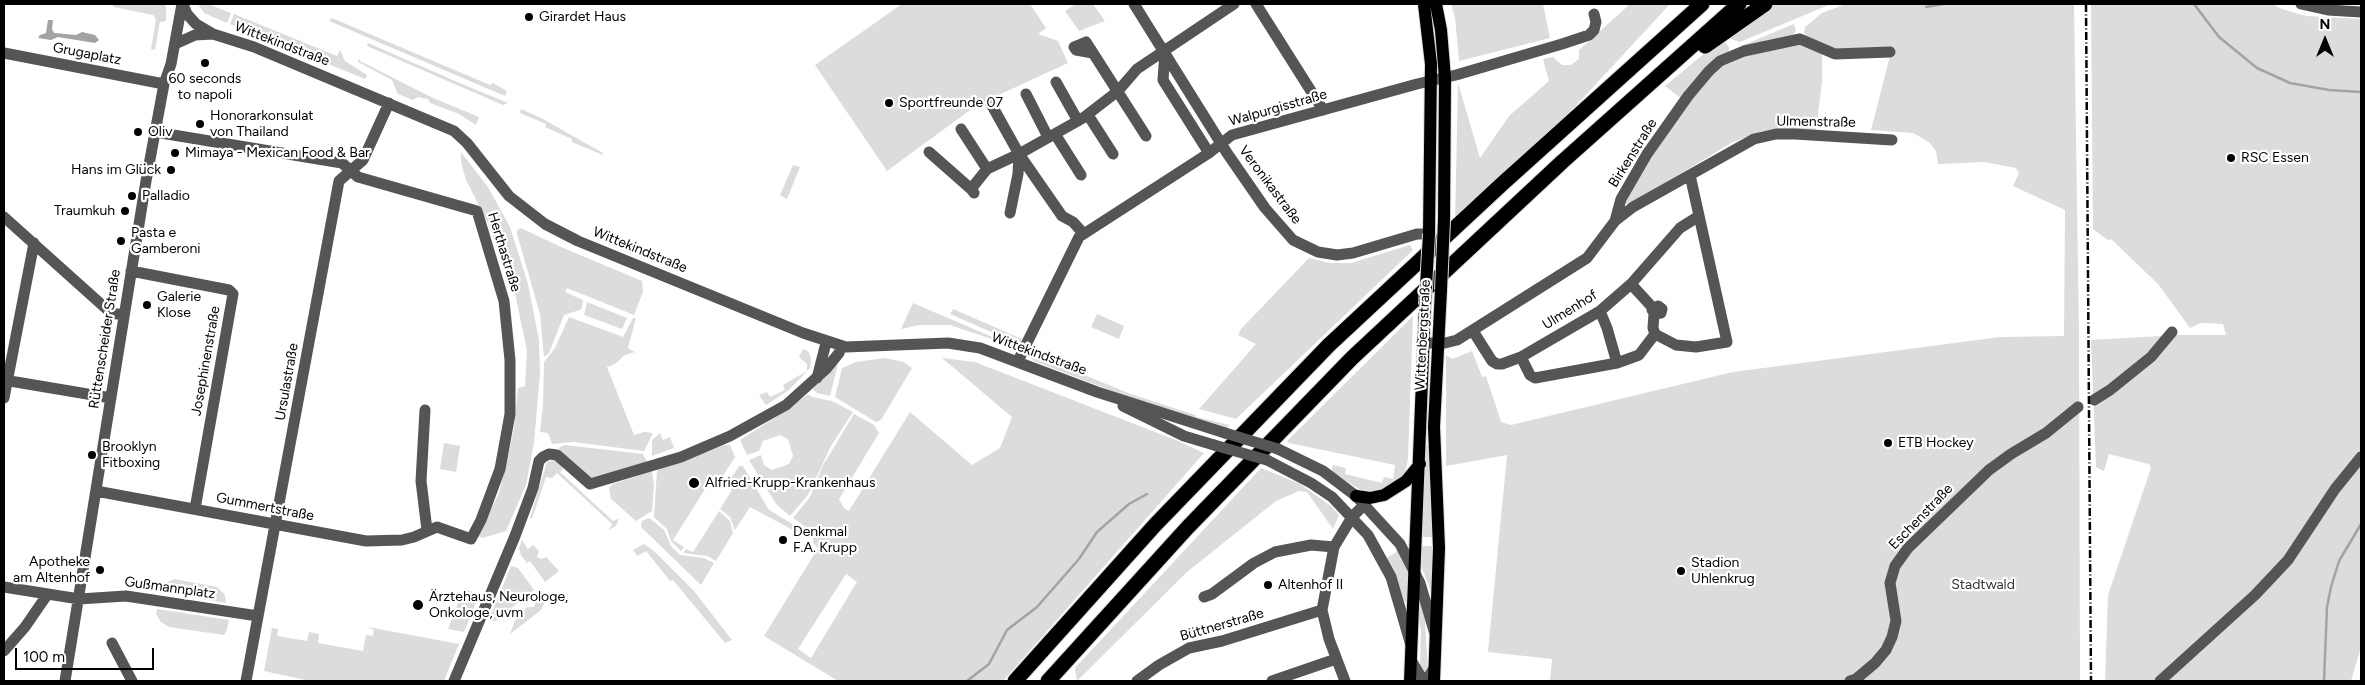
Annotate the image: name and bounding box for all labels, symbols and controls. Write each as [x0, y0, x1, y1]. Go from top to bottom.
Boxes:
place label: Girardet Haus [539, 9, 626, 25]
marker: Girardet Haus [523, 11, 535, 23]
north arrow [2300, 15, 2350, 65]
text: N [2320, 16, 2330, 33]
street label: Wittekindstraße [232, 18, 332, 70]
street label: Grugaplatz [51, 39, 123, 69]
marker: 60 seconds to napoli [199, 57, 211, 69]
place label: 60 seconds to napoli [169, 71, 241, 104]
street label: Walpurgisstraße [1227, 86, 1329, 130]
place label: Sportfreunde 07 [899, 95, 1003, 111]
marker: Sportfreunde 07 [883, 97, 895, 109]
place label: Honorarkonsulat von Thailand [210, 108, 314, 140]
street label: Ulmenstraße [1776, 113, 1856, 131]
street label: Birkenstraße [1605, 116, 1661, 190]
marker: Honorarkonsulat von Thailand [194, 118, 206, 130]
place label: Oliv [148, 124, 172, 140]
marker: Oliv [132, 126, 144, 138]
street label: Veronikastraße [1235, 143, 1305, 227]
place label: Mimaya - Mexican Food & Bar [185, 145, 370, 161]
marker: Mimaya - Mexican Food & Bar [169, 147, 181, 159]
place label: RSC Essen [2241, 150, 2309, 166]
marker: RSC Essen [2225, 152, 2237, 164]
place label: Hans im Glück [71, 162, 161, 178]
marker: Hans im Glück [165, 164, 177, 176]
place label: Palladio [142, 188, 190, 204]
marker: Palladio [126, 190, 138, 202]
place label: Traumkuh [54, 203, 115, 219]
marker: Traumkuh [119, 205, 131, 217]
street label: Herthastraße [484, 210, 524, 294]
street label: Wittekindstraße [590, 223, 690, 277]
place label: Pasta e Gamberoni [131, 225, 200, 258]
marker: Pasta e Gamberoni [115, 235, 127, 247]
street label: Rüttenscheider Straße [86, 268, 124, 410]
street label: Wittenbergstraße [1412, 279, 1434, 391]
street label: Ulmenhof [1539, 287, 1601, 333]
place label: Galerie Klose [157, 289, 201, 322]
marker: Galerie Klose [141, 299, 153, 311]
street label: Josephinenstraße [188, 305, 224, 417]
street label: Wittekindstraße [989, 329, 1089, 379]
street label: Ursulastraße [272, 342, 302, 422]
place label: ETB Hockey [1898, 435, 1974, 451]
marker: ETB Hockey [1882, 437, 1894, 449]
place label: Brooklyn Fitboxing [102, 439, 160, 472]
marker: Brooklyn Fitboxing [86, 449, 98, 461]
place label: Alfried-Krupp-Krankenhaus [705, 475, 875, 491]
marker: Alfried-Krupp-Krankenhaus [687, 476, 701, 490]
street label: Eschenstraße [1885, 481, 1957, 553]
street label: Gummertstraße [215, 489, 315, 525]
place label: Denkmal F.A. Krupp [793, 524, 857, 556]
marker: Denkmal F.A. Krupp [777, 534, 789, 546]
place label: Apotheke am Altenhof [13, 554, 90, 586]
place label: Stadion Uhlenkrug [1691, 555, 1755, 588]
marker: Apotheke am Altenhof [94, 564, 106, 576]
marker: Stadion Uhlenkrug [1675, 565, 1687, 577]
street label: Gußmannplatz [123, 573, 217, 603]
place label: Altenhof II [1278, 577, 1343, 593]
park label: Stadtwald [1951, 577, 2015, 593]
marker: Altenhof II [1262, 579, 1274, 591]
place label: Ärztehaus, Neurologe, Onkologe, uvm [429, 589, 568, 622]
marker: Ärztehaus, Neurologe, Onkologe, uvm [411, 598, 425, 612]
street label: Büttnerstraße [1178, 605, 1266, 645]
scale bar [18, 638, 156, 670]
text: 100 m [23, 648, 65, 666]

